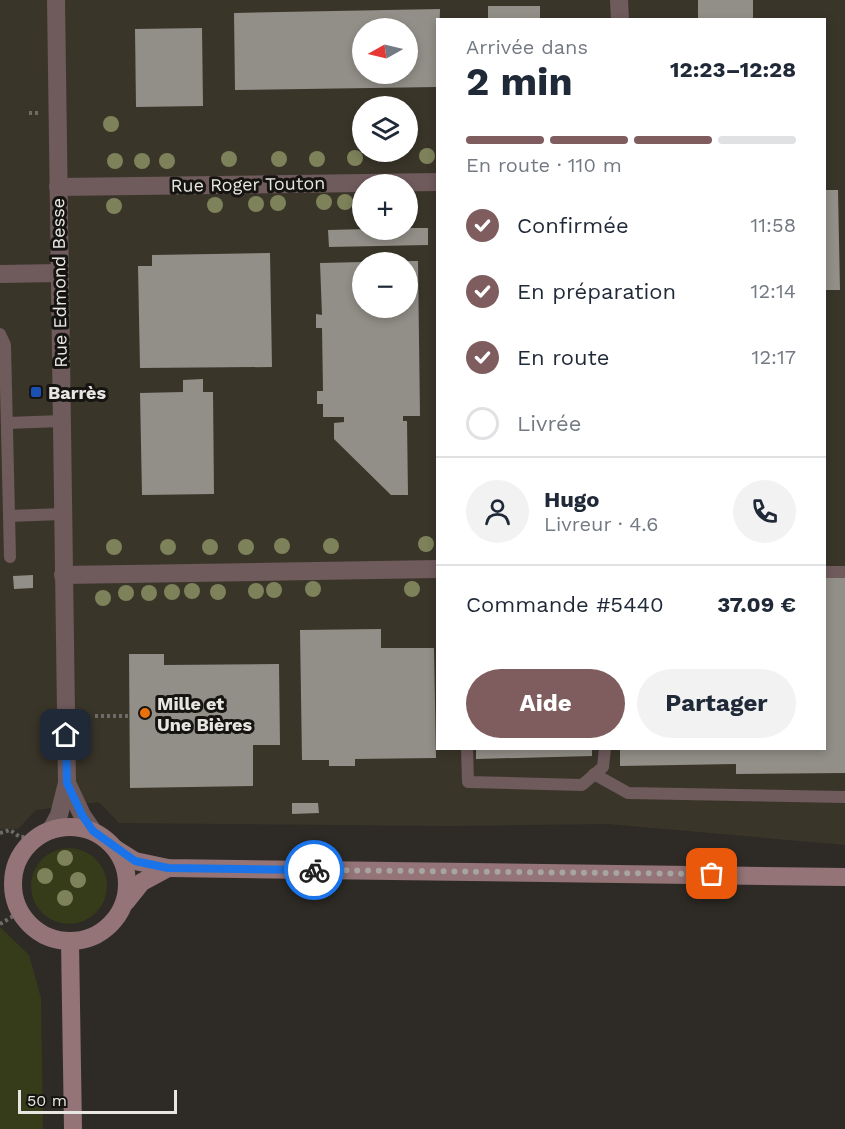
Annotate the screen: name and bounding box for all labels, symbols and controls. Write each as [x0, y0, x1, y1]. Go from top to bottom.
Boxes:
north arrow [352, 18, 418, 84]
map controls [352, 18, 418, 318]
text: Arrivée dans [466, 35, 588, 59]
text: 12:23–12:28 [670, 57, 796, 82]
text: 2 min [466, 59, 573, 104]
button: layers [352, 96, 418, 162]
text: En route · 110 m [466, 153, 622, 177]
street label: Rue Roger Touton [170, 172, 326, 196]
button: + [352, 174, 418, 240]
street label: Rue Edmond Besse [47, 198, 71, 368]
icon: check [466, 209, 499, 242]
text: Confirmée [517, 213, 629, 238]
text: 11:58 [751, 213, 796, 237]
button: − [352, 252, 418, 318]
icon: check [466, 275, 499, 308]
text: En préparation [517, 279, 676, 304]
text: 12:14 [751, 279, 796, 303]
icon: check [466, 341, 499, 374]
text: En route [517, 345, 609, 370]
text: 12:17 [752, 345, 796, 369]
place label: Barrès [48, 382, 107, 403]
marker: Barrès [29, 385, 43, 399]
text: Livrée [517, 411, 581, 436]
button: person [466, 480, 529, 543]
button: phone [733, 480, 796, 543]
text: Hugo [544, 487, 599, 512]
text: Livreur · 4.6 [544, 512, 658, 536]
text: Commande #5440 [466, 592, 664, 617]
text: 37.09 € [717, 592, 796, 617]
button: Aide [466, 669, 625, 738]
button: Partager [637, 669, 796, 738]
place label: Mille et Une Bières [157, 693, 252, 735]
marker: Mille et Une Bières [138, 706, 152, 720]
pin [40, 709, 91, 760]
icon: home [49, 718, 82, 751]
courier [284, 840, 344, 900]
pin [686, 848, 737, 899]
icon: bike [298, 854, 331, 887]
icon: bag [695, 857, 728, 890]
scale bar [18, 1087, 177, 1114]
text: 50 m [27, 1091, 67, 1110]

